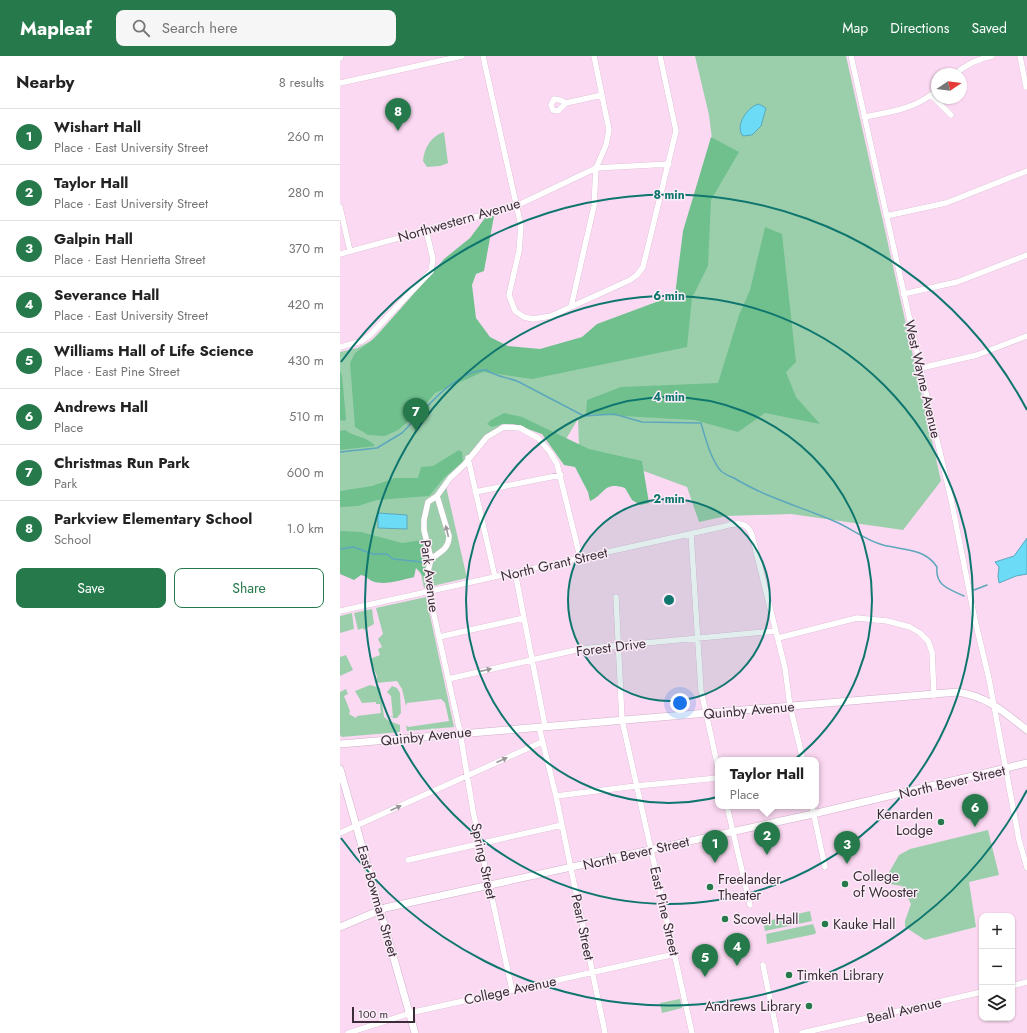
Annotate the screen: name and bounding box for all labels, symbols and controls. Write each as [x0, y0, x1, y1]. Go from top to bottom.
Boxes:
search box [116, 10, 396, 46]
text: Mapleaf [20, 15, 92, 42]
icon: search [130, 17, 152, 39]
text: Search here [162, 17, 238, 39]
text: Map [842, 18, 868, 38]
text: Directions [890, 18, 950, 38]
text: Saved [972, 18, 1007, 38]
north arrow [931, 68, 967, 104]
text: Nearby [16, 70, 74, 94]
text: 8 results [279, 73, 324, 92]
pin: 8 [385, 98, 411, 131]
text: Wishart Hall [54, 116, 141, 138]
text: 1 [26, 127, 32, 146]
text: 260 m [287, 127, 324, 146]
text: Place · East University Street [54, 138, 208, 157]
text: Taylor Hall [54, 172, 128, 194]
text: 2 [25, 183, 33, 202]
text: 280 m [288, 183, 324, 202]
text: 8 min [653, 186, 685, 204]
street label: Northwestern Avenue [395, 193, 523, 247]
text: Place · East University Street [54, 194, 208, 213]
text: Galpin Hall [54, 228, 133, 250]
text: 3 [25, 239, 33, 258]
text: 370 m [288, 239, 324, 258]
text: Place · East Henrietta Street [54, 250, 205, 269]
text: Severance Hall [54, 284, 159, 306]
text: 6 min [653, 287, 685, 305]
text: 4 [24, 295, 34, 314]
text: 420 m [287, 295, 324, 314]
text: Place · East University Street [54, 306, 208, 325]
street label: West Wayne Avenue [900, 318, 946, 440]
text: Williams Hall of Life Science [54, 340, 254, 362]
text: 5 [25, 351, 33, 370]
text: 430 m [287, 351, 324, 370]
text: Place · East Pine Street [54, 362, 180, 381]
text: 4 min [653, 388, 685, 406]
text: Andrews Hall [54, 396, 148, 418]
pin: 7 [403, 398, 429, 431]
text: 6 [25, 407, 33, 426]
text: 510 m [289, 407, 324, 426]
text: Place [54, 418, 83, 437]
text: Christmas Run Park [54, 452, 190, 474]
text: 7 [25, 463, 33, 482]
text: 600 m [287, 463, 324, 482]
text: Park [54, 474, 77, 493]
text: 2 min [653, 490, 685, 508]
text: Parkview Elementary School [54, 508, 252, 530]
text: 8 [25, 519, 33, 538]
text: 1.0 km [287, 519, 324, 538]
one-way arrow [444, 525, 450, 537]
text: School [54, 530, 91, 549]
street label: Park Avenue [416, 539, 444, 613]
street label: North Grant Street [499, 542, 610, 586]
button: Save [16, 568, 166, 608]
button: Share [174, 568, 324, 608]
centre of rings [662, 593, 676, 607]
street label: Forest Drive [575, 633, 647, 661]
one-way arrow [480, 667, 492, 673]
your location [670, 693, 690, 713]
street label: Quinby Avenue [703, 696, 795, 724]
street label: Quinby Avenue [380, 721, 472, 751]
one-way arrow [497, 757, 508, 763]
popup [715, 757, 819, 809]
street label: North Bever Street [897, 760, 1008, 804]
text: Taylor Hall [730, 763, 804, 785]
text: Place [730, 785, 759, 804]
pin: 6 [962, 794, 988, 827]
one-way arrow [391, 804, 403, 810]
place label: Kenarden Lodge [877, 804, 933, 840]
marker: Kenarden Lodge [936, 817, 946, 827]
street label: Spring Street [466, 821, 502, 901]
pin: 2 [754, 822, 780, 855]
pin: 1 [702, 830, 728, 863]
street label: North Bever Street [581, 831, 692, 875]
pin: 3 [834, 831, 860, 864]
street label: East Bowman Street [353, 843, 404, 960]
street label: East Pine Street [645, 864, 685, 958]
place label: College of Wooster [853, 866, 918, 902]
place label: Freelander Theater [718, 869, 781, 905]
marker: College of Wooster [840, 879, 850, 889]
marker: Freelander Theater [705, 882, 715, 892]
street label: Pearl Street [566, 892, 600, 962]
place label: Scovel Hall [733, 909, 799, 929]
map controls [979, 913, 1015, 1021]
button: + [979, 913, 1015, 949]
marker: Scovel Hall [720, 914, 730, 924]
place label: Kauke Hall [833, 914, 896, 934]
marker: Kauke Hall [820, 919, 830, 929]
pin: 4 [724, 933, 750, 966]
pin: 5 [692, 944, 718, 977]
button: − [979, 949, 1015, 985]
place label: Timken Library [797, 965, 884, 985]
street label: College Avenue [462, 970, 558, 1010]
marker: Timken Library [784, 970, 794, 980]
button: layers [979, 985, 1015, 1021]
street label: Beall Avenue [865, 992, 943, 1028]
place label: Andrews Library [705, 996, 802, 1016]
marker: Andrews Library [804, 1001, 814, 1011]
scale bar [352, 1005, 415, 1024]
text: 100 m [358, 1006, 388, 1022]

